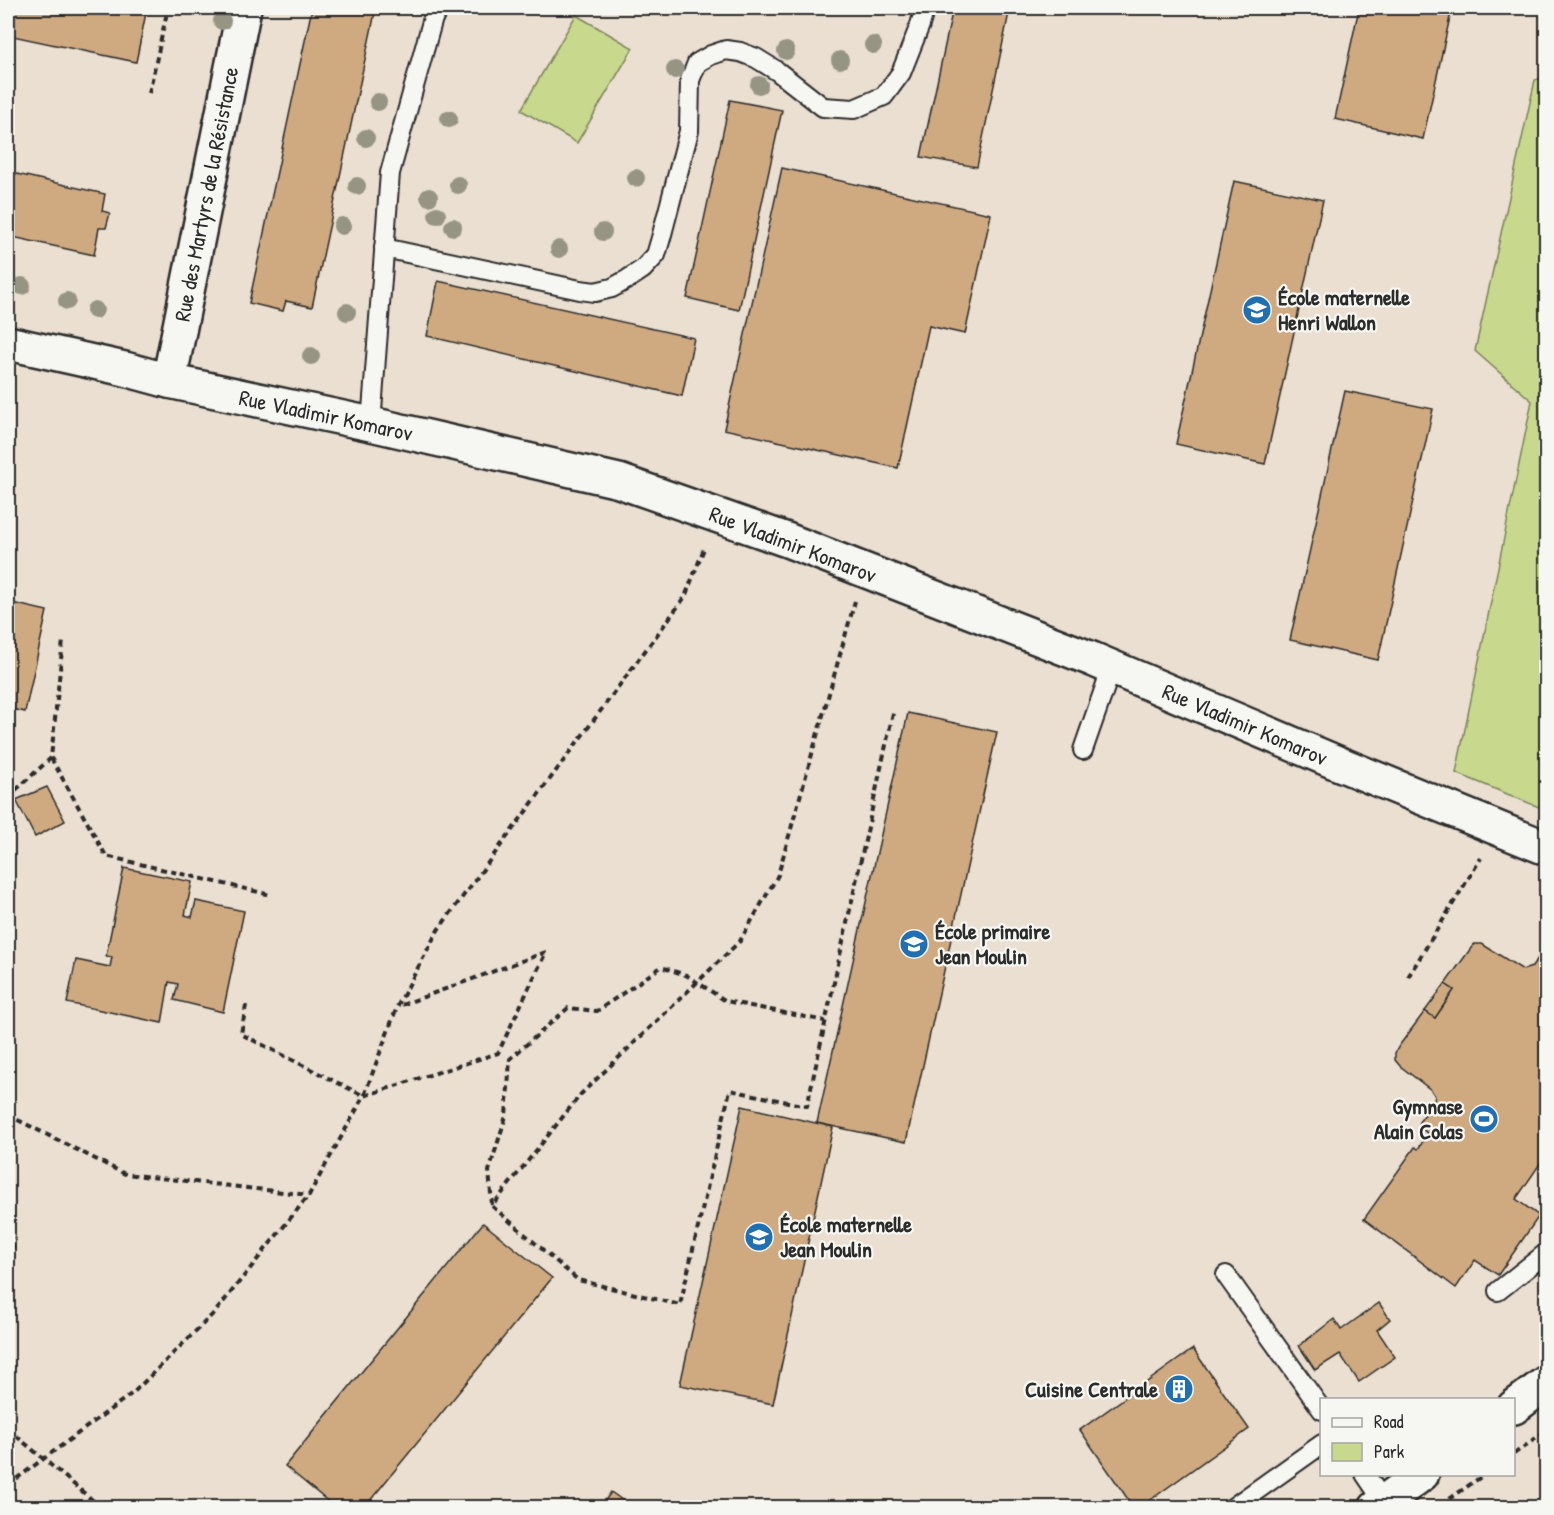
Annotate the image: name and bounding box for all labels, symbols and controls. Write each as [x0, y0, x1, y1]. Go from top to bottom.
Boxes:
street label: Rue des Martyrs de la Résistance [167, 64, 245, 324]
place label: École maternelle Henri Wallon [1278, 282, 1410, 337]
school or university icon: École maternelle Henri Wallon [1241, 294, 1273, 326]
street label: Rue Vladimir Komarov [237, 382, 416, 448]
street label: Rue Vladimir Komarov [705, 498, 881, 590]
street label: Rue Vladimir Komarov [1158, 676, 1332, 772]
place label: École primaire Jean Moulin [935, 916, 1051, 971]
school or university icon: École primaire Jean Moulin [898, 928, 930, 960]
place label: Gymnase Alain Colas [1374, 1091, 1464, 1146]
sports icon: Gymnase Alain Colas [1468, 1103, 1500, 1135]
place label: École maternelle Jean Moulin [780, 1209, 912, 1264]
school or university icon: École maternelle Jean Moulin [743, 1221, 775, 1253]
building icon: Cuisine Centrale [1163, 1373, 1195, 1405]
place label: Cuisine Centrale [1025, 1374, 1158, 1404]
legend [1320, 1398, 1515, 1476]
text: Road [1374, 1409, 1404, 1434]
text: Park [1374, 1439, 1405, 1464]

